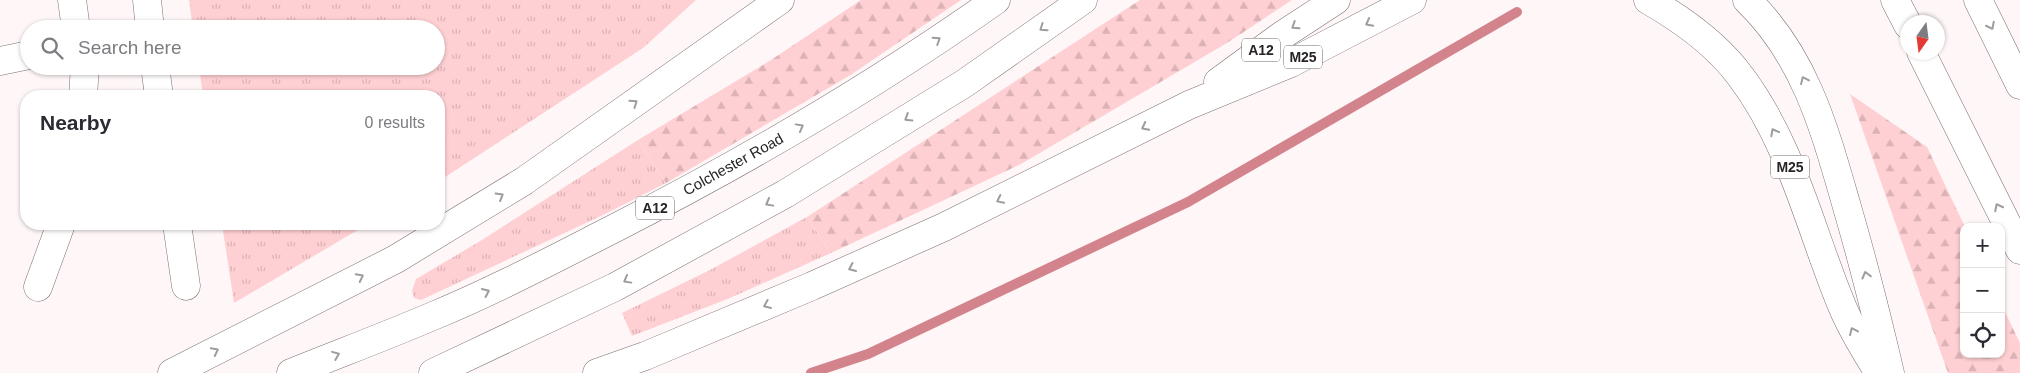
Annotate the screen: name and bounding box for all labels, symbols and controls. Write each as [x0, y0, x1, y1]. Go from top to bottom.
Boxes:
north arrow [1900, 15, 1945, 60]
one-way arrow [1365, 17, 1374, 27]
search box [20, 20, 445, 75]
one-way arrow [1291, 20, 1300, 30]
one-way arrow [1985, 20, 1995, 29]
one-way arrow [1039, 22, 1049, 31]
icon: search [38, 34, 66, 62]
one-way arrow [932, 36, 941, 46]
text: Search here [78, 37, 182, 58]
road number: A12 [1242, 38, 1280, 62]
road number: M25 [1284, 46, 1322, 68]
one-way arrow [1800, 77, 1810, 86]
one-way arrow [628, 100, 638, 109]
text: Nearby [40, 111, 111, 134]
one-way arrow [905, 112, 914, 122]
text: 0 results [365, 114, 425, 131]
one-way arrow [1141, 121, 1150, 131]
one-way arrow [795, 123, 804, 133]
one-way arrow [1770, 128, 1780, 137]
street label: Colchester Road [680, 129, 786, 199]
road number: M25 [1771, 156, 1809, 178]
one-way arrow [495, 192, 504, 202]
one-way arrow [996, 194, 1005, 204]
road number: A12 [636, 197, 674, 220]
one-way arrow [766, 197, 775, 207]
one-way arrow [1994, 203, 2004, 212]
map controls [1960, 223, 2005, 358]
button: + [1960, 223, 2005, 268]
one-way arrow [848, 262, 857, 272]
button: − [1960, 268, 2005, 313]
one-way arrow [1862, 271, 1872, 279]
one-way arrow [355, 273, 364, 283]
one-way arrow [623, 274, 632, 284]
one-way arrow [481, 288, 490, 298]
one-way arrow [763, 298, 772, 309]
button: locate [1960, 313, 2005, 358]
one-way arrow [1849, 327, 1860, 336]
one-way arrow [210, 347, 219, 357]
one-way arrow [331, 351, 340, 361]

